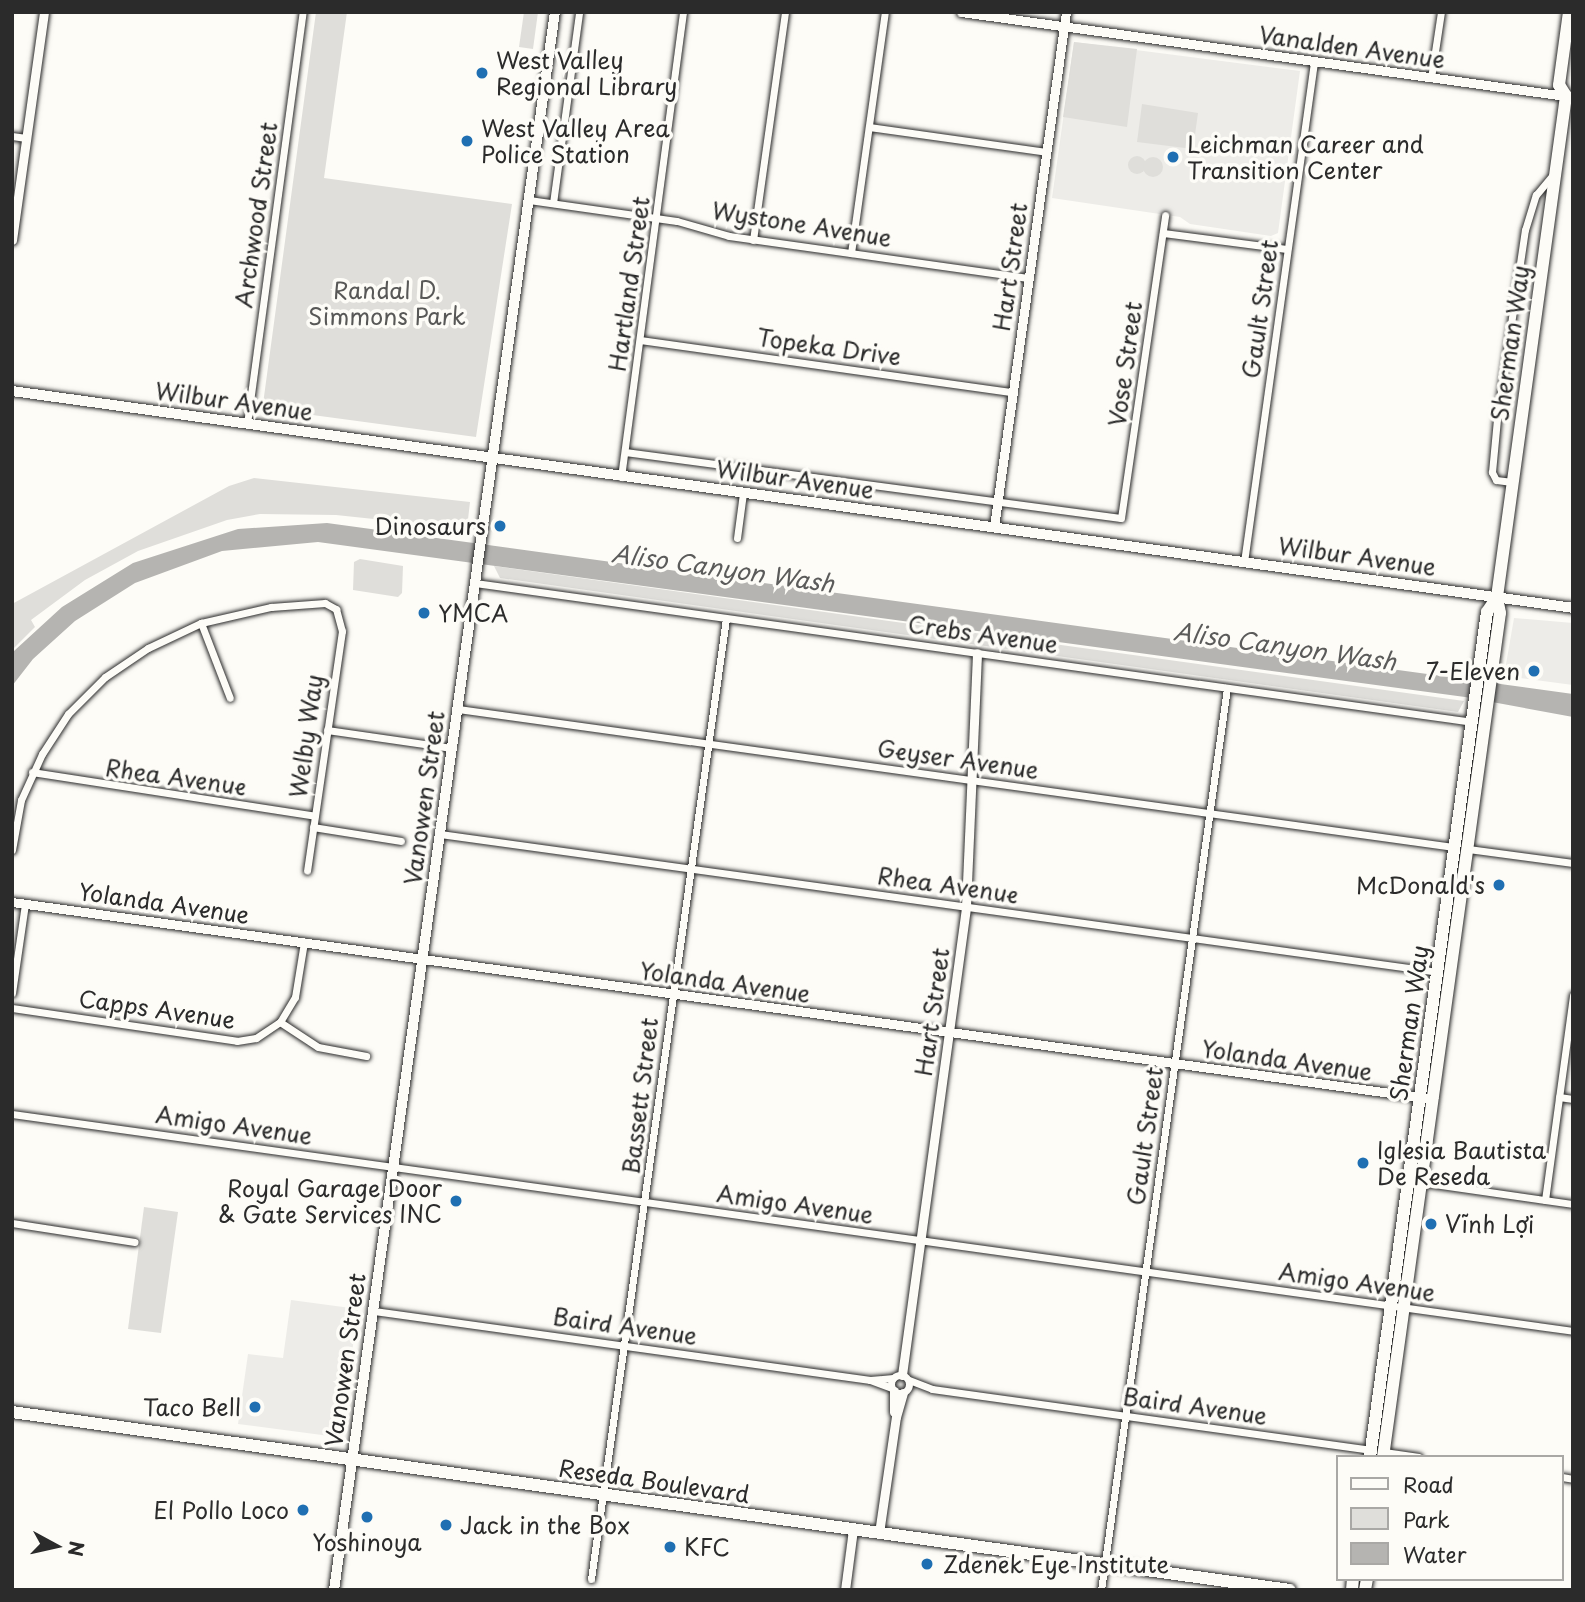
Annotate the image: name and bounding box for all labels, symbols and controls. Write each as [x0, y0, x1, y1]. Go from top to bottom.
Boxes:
street label: Vanalden Avenue [1257, 20, 1447, 74]
place label: West Valley Regional Library [496, 46, 677, 100]
marker: West Valley Regional Library [474, 65, 490, 81]
place label: West Valley Area Police Station [481, 114, 671, 168]
street label: Archwood Street [229, 120, 283, 310]
place label: Leichman Career and Transition Center [1187, 130, 1426, 184]
marker: West Valley Area Police Station [459, 133, 475, 149]
marker: Leichman Career and Transition Center [1165, 149, 1181, 165]
street label: Hartland Street [603, 195, 655, 373]
street label: Wystone Avenue [710, 196, 894, 252]
street label: Hart Street [987, 202, 1033, 332]
street label: Gault Street [1237, 238, 1283, 380]
street label: Sherman Way [1485, 264, 1535, 422]
park label: Randal D. Simmons Park [308, 276, 466, 330]
street label: Vose Street [1103, 300, 1147, 428]
street label: Topeka Drive [755, 323, 903, 371]
street label: Wilbur Avenue [153, 376, 315, 426]
street label: Wilbur Avenue [714, 454, 876, 504]
place label: Dinosaurs [375, 512, 486, 540]
marker: Dinosaurs [492, 518, 508, 534]
street label: Wilbur Avenue [1276, 531, 1438, 581]
water label: Aliso Canyon Wash [610, 538, 836, 598]
place label: YMCA [438, 599, 508, 627]
marker: YMCA [416, 605, 432, 621]
street label: Crebs Avenue [907, 610, 1059, 658]
water label: Aliso Canyon Wash [1172, 616, 1398, 676]
place label: 7-Eleven [1426, 657, 1520, 685]
marker: 7-Eleven [1526, 663, 1542, 679]
street label: Welby Way [284, 672, 328, 800]
street label: Vanowen Street [398, 710, 450, 886]
street label: Geyser Avenue [875, 734, 1041, 784]
street label: Rhea Avenue [104, 753, 248, 801]
street label: Rhea Avenue [876, 861, 1020, 909]
place label: McDonald's [1356, 871, 1485, 899]
street label: Yolanda Avenue [77, 877, 251, 929]
marker: McDonald's [1491, 877, 1507, 893]
street label: Sherman Way [1384, 944, 1434, 1102]
street label: Hart Street [909, 947, 955, 1077]
street label: Yolanda Avenue [638, 956, 812, 1008]
street label: Capps Avenue [78, 985, 236, 1033]
street label: Bassett Street [617, 1015, 663, 1177]
street label: Yolanda Avenue [1200, 1034, 1374, 1086]
street label: Gault Street [1122, 1065, 1168, 1207]
street label: Amigo Avenue [154, 1100, 314, 1150]
place label: Iglesia Bautista De Reseda [1377, 1136, 1546, 1190]
marker: Iglesia Bautista De Reseda [1355, 1155, 1371, 1171]
place label: Royal Garage Door & Gate Services INC [217, 1174, 442, 1228]
street label: Amigo Avenue [715, 1179, 875, 1229]
marker: Royal Garage Door & Gate Services INC [448, 1193, 464, 1209]
place label: Vĩnh Lợi [1445, 1210, 1535, 1238]
marker: Vĩnh Lợi [1423, 1216, 1439, 1232]
street label: Amigo Avenue [1277, 1257, 1437, 1307]
street label: Vanowen Street [319, 1272, 371, 1448]
street label: Baird Avenue [551, 1302, 699, 1350]
street label: Baird Avenue [1121, 1382, 1269, 1430]
place label: Taco Bell [140, 1393, 241, 1421]
marker: Taco Bell [247, 1399, 263, 1415]
street label: Reseda Boulevard [556, 1454, 752, 1508]
legend [1336, 1455, 1564, 1581]
text: Road [1403, 1468, 1454, 1500]
place label: El Pollo Loco [153, 1496, 289, 1524]
marker: El Pollo Loco [295, 1502, 311, 1518]
text: Park [1403, 1503, 1450, 1535]
marker: Yoshinoya [359, 1509, 375, 1525]
north arrow [21, 1511, 91, 1581]
place label: Jack in the Box [460, 1511, 632, 1539]
marker: Jack in the Box [438, 1517, 454, 1533]
place label: Yoshinoya [312, 1528, 422, 1556]
place label: KFC [684, 1533, 730, 1561]
text: Water [1403, 1538, 1466, 1570]
marker: KFC [662, 1539, 678, 1555]
text: N [62, 1540, 92, 1558]
place label: Zdenek Eye Institute [943, 1550, 1170, 1578]
marker: Zdenek Eye Institute [917, 1554, 937, 1574]

